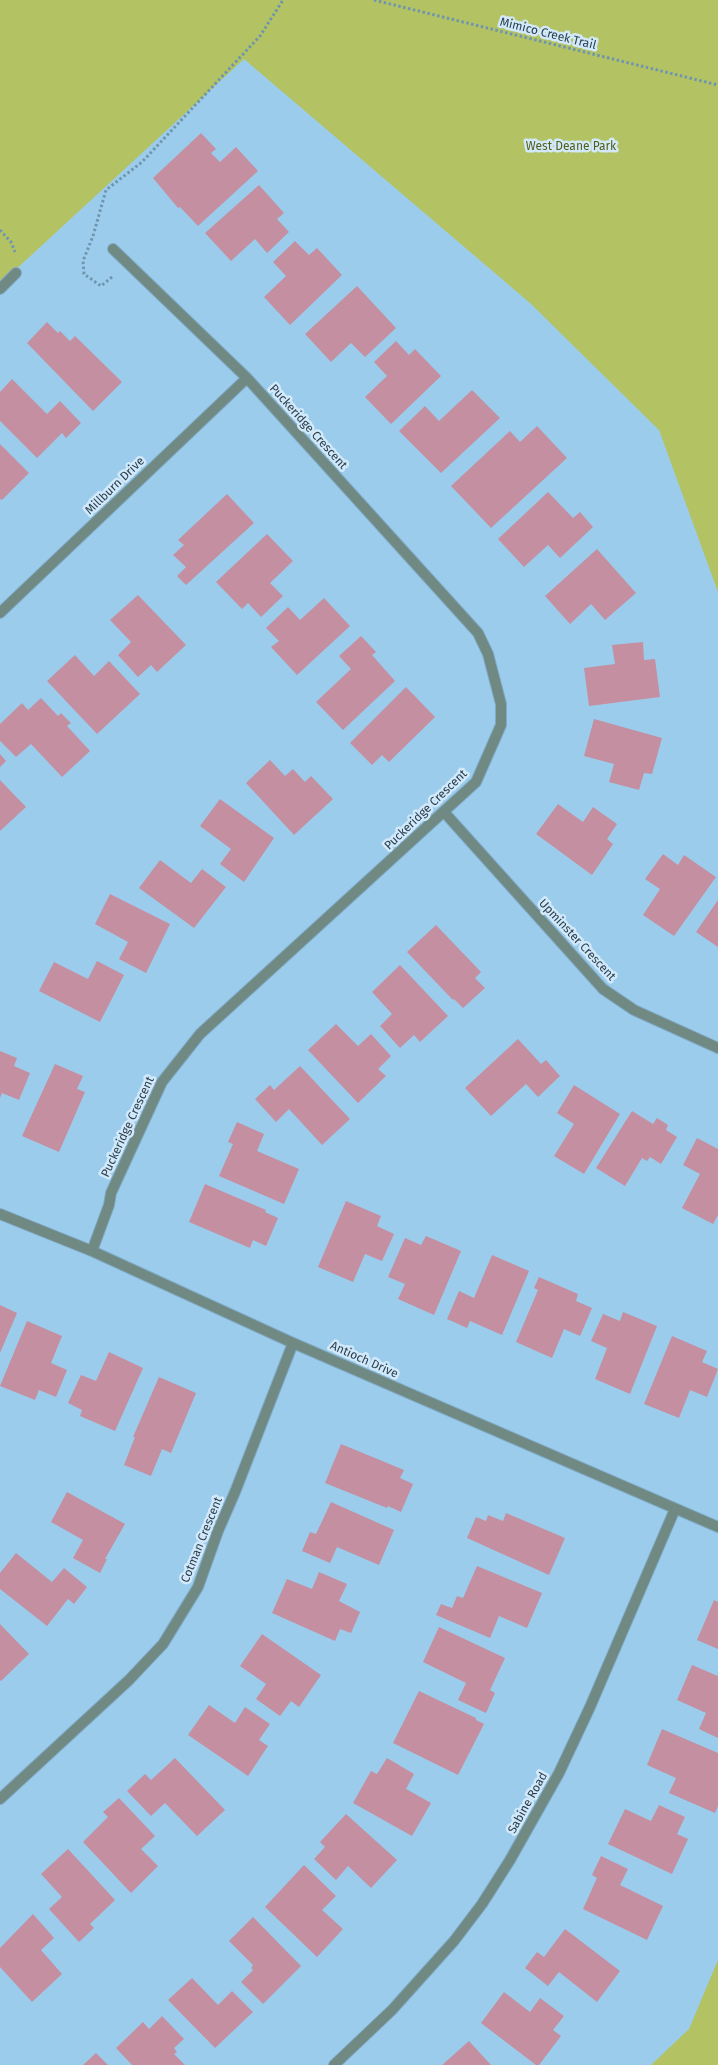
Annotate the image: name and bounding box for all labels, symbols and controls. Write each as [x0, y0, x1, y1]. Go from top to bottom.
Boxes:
street label: Mimico Creek Trail [498, 15, 598, 53]
park label: West Deane Park [526, 140, 616, 154]
street label: Puckeridge Crescent [266, 382, 350, 472]
street label: Millburn Drive [82, 454, 148, 518]
street label: Puckeridge Crescent [382, 767, 470, 853]
street label: Upminster Crescent [536, 896, 618, 984]
street label: Puckeridge Crescent [98, 1074, 158, 1180]
street label: Antioch Drive [328, 1339, 400, 1381]
street label: Cotman Crescent [178, 1495, 226, 1585]
street label: Sabine Road [505, 1770, 551, 1836]

